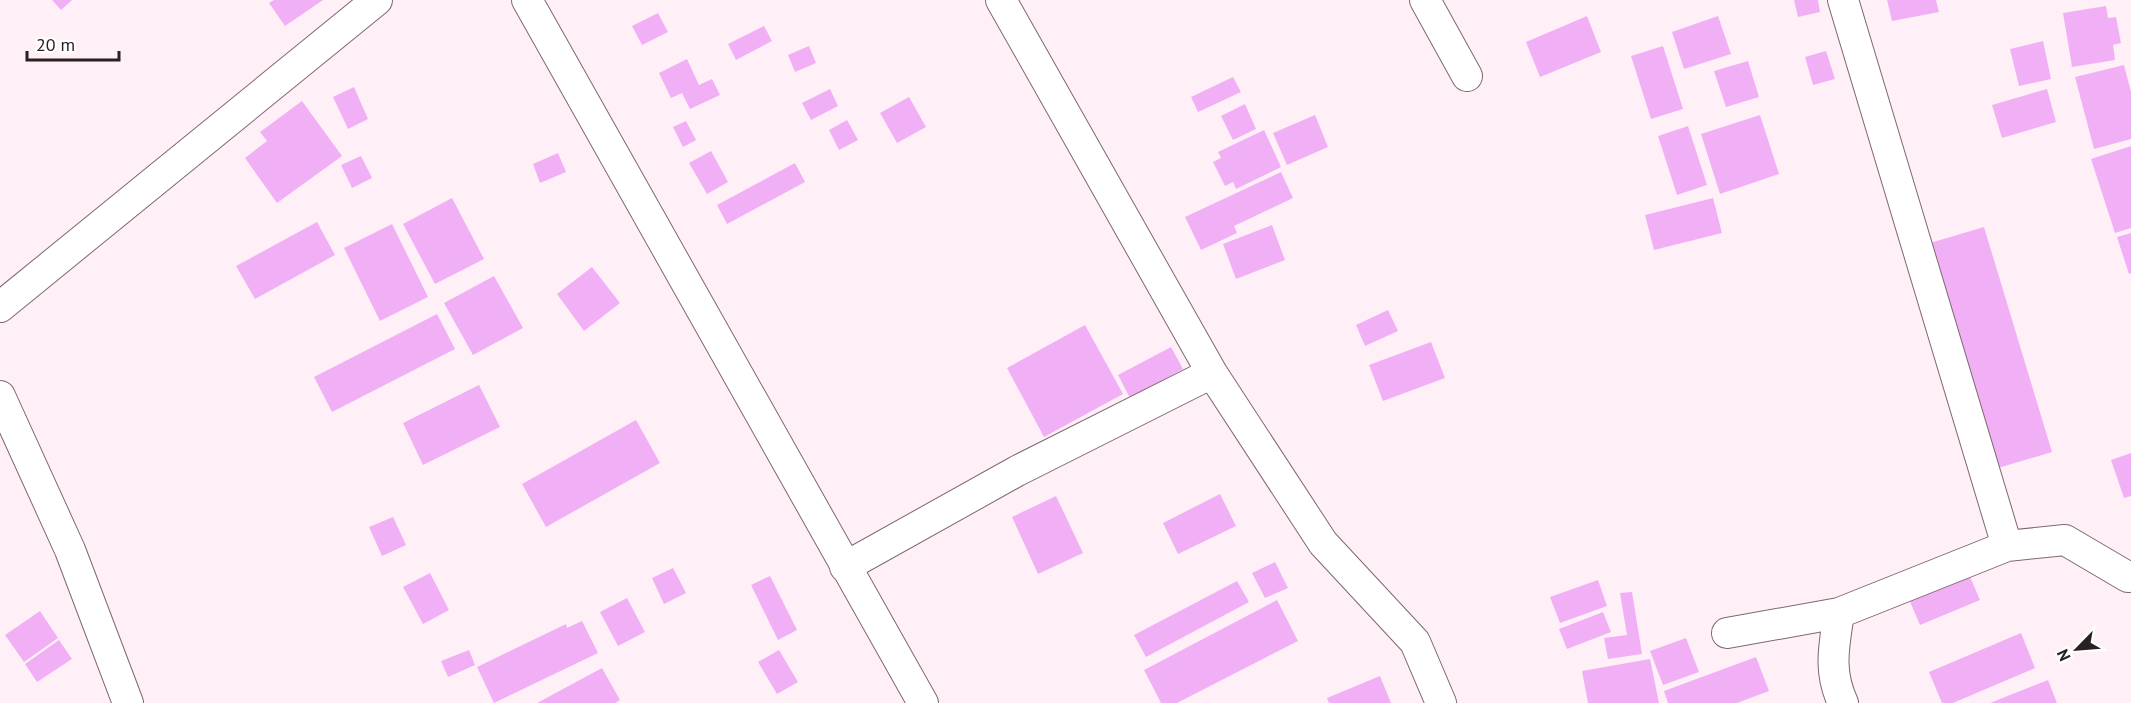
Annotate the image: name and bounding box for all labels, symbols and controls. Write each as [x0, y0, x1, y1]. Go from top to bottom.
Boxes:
scale bar [27, 24, 118, 62]
text: 20 m [36, 33, 75, 56]
north arrow [2047, 619, 2107, 679]
text: N [2052, 646, 2075, 664]

